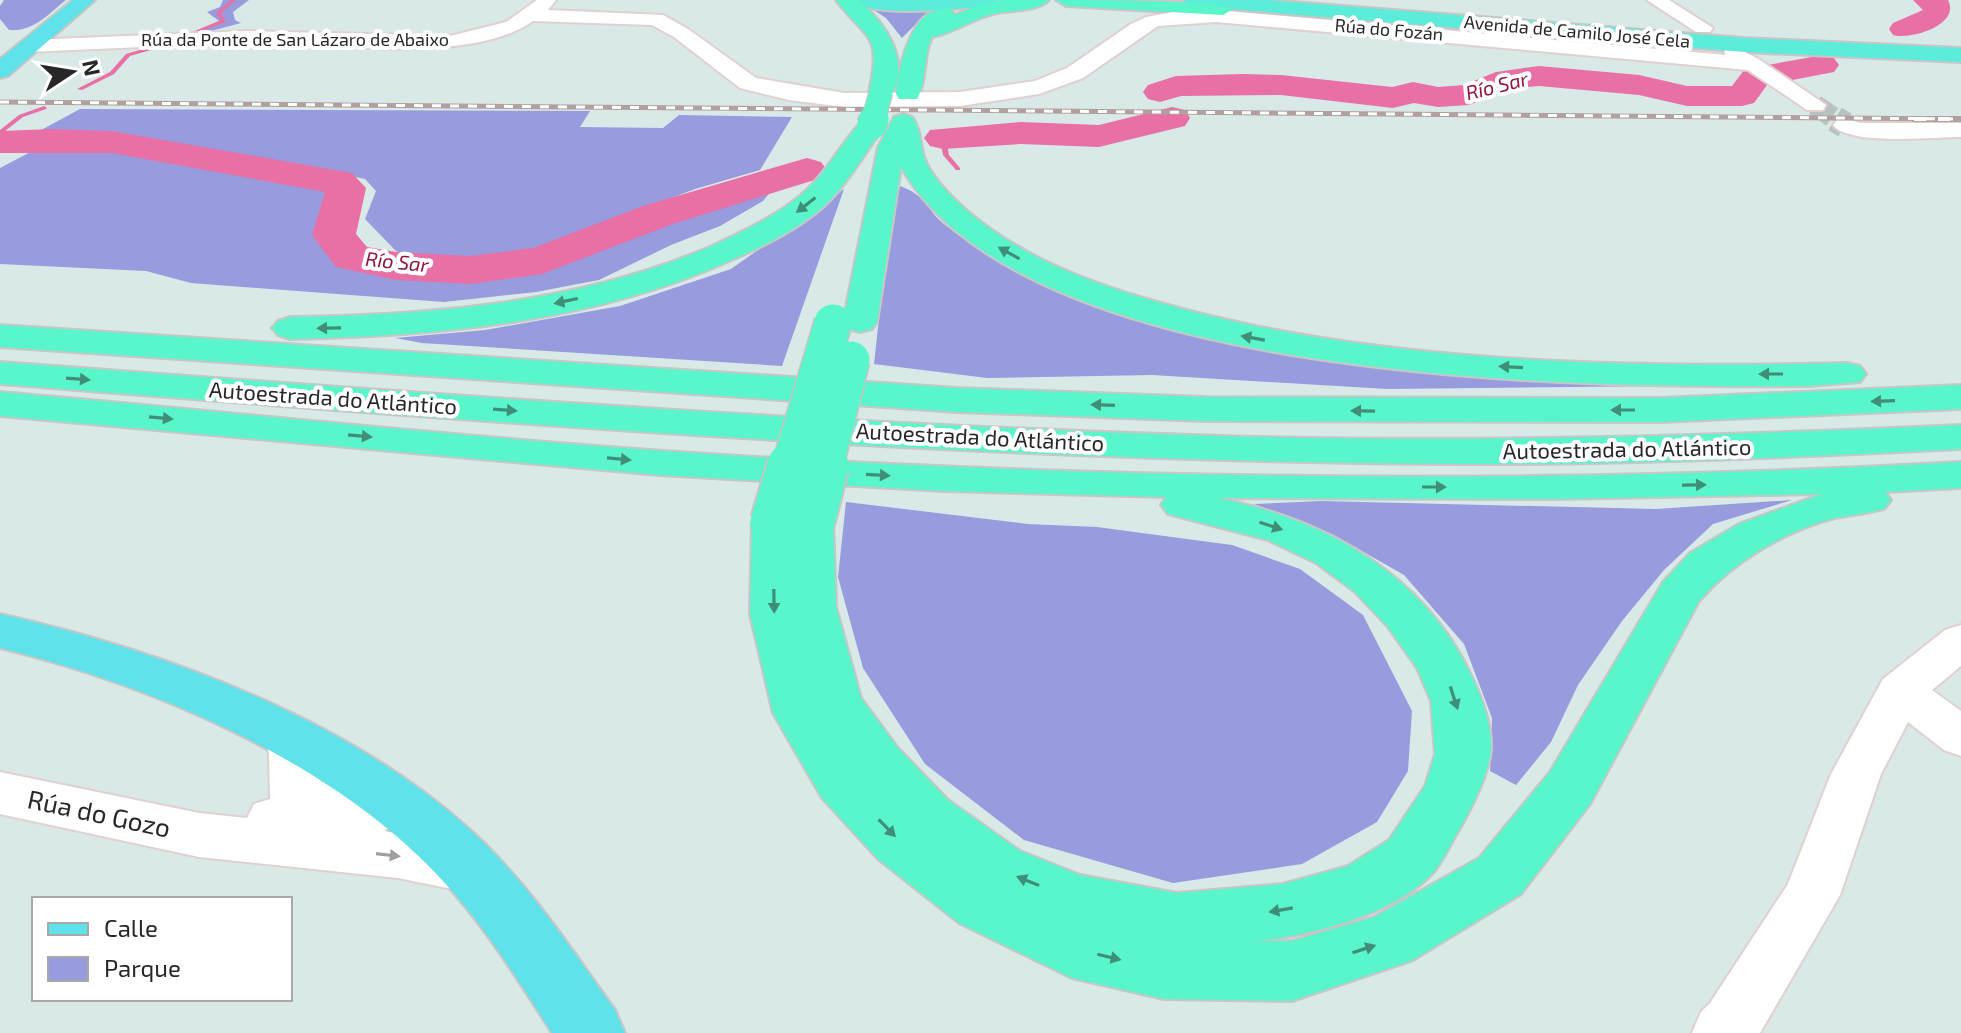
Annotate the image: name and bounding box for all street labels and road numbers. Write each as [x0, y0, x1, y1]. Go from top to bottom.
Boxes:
street label: Avenida de Camilo José Cela [1463, 10, 1691, 52]
street label: Rúa do Fozán [1334, 13, 1444, 45]
street label: Rúa da Ponte de San Lázaro de Abaixo [141, 28, 449, 50]
street label: Autoestrada do Atlántico [208, 375, 458, 419]
street label: Autoestrada do Atlántico [855, 417, 1105, 455]
street label: Autoestrada do Atlántico [1502, 433, 1751, 463]
street label: Rúa do Gozo [25, 782, 174, 843]

